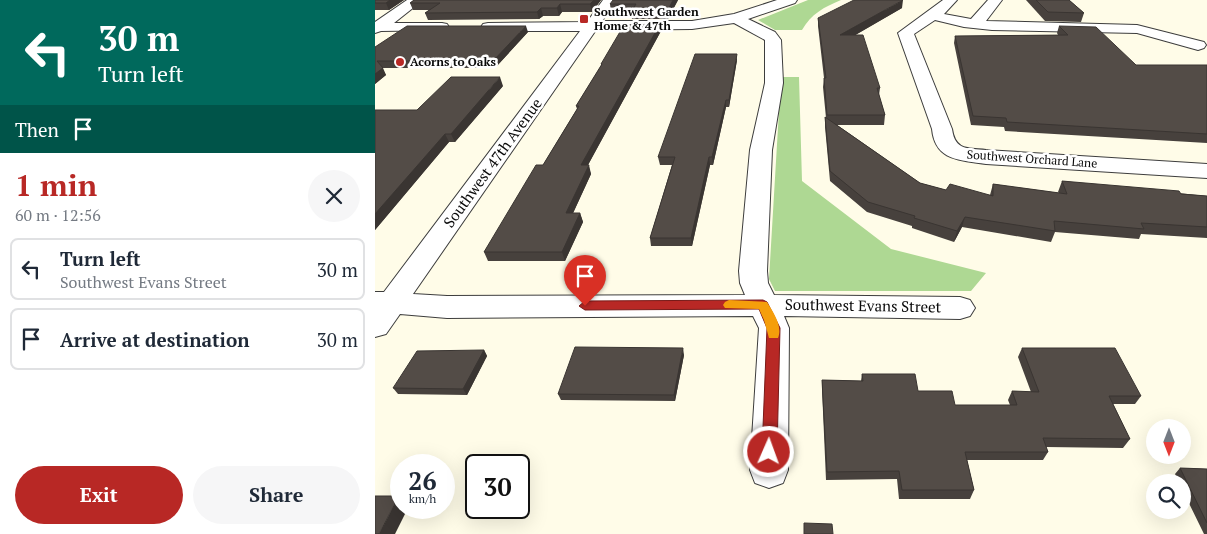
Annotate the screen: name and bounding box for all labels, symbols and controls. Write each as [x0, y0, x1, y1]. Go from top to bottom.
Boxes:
place label: Southwest Garden Home & 47th [594, 4, 699, 33]
marker: Southwest Garden Home & 47th [578, 13, 590, 25]
text: 30 m [98, 15, 179, 61]
icon: left [15, 20, 80, 85]
place label: Acorns to Oaks [410, 54, 497, 69]
marker: Acorns to Oaks [394, 56, 406, 68]
text: Turn left [98, 59, 184, 88]
street label: Southwest 47th Avenue [438, 94, 546, 231]
icon: arrive [69, 115, 97, 143]
text: Then [15, 117, 59, 142]
street label: Southwest Orchard Lane [966, 146, 1098, 171]
text: 1 min [15, 165, 97, 205]
button: close [308, 170, 360, 222]
text: 60 m · 12:56 [15, 204, 101, 226]
text: Turn left [60, 246, 141, 271]
icon: left [17, 255, 45, 283]
pin [564, 255, 606, 306]
text: 30 m [317, 257, 358, 282]
icon: arrive [571, 262, 599, 290]
text: Southwest Evans Street [60, 271, 227, 293]
street label: Southwest Evans Street [785, 294, 942, 316]
icon: arrive [17, 325, 45, 353]
text: Arrive at destination [60, 327, 249, 352]
text: 30 m [317, 327, 358, 352]
north arrow [1146, 419, 1191, 464]
map controls [1146, 419, 1191, 519]
position arrow [742, 425, 794, 477]
speed limit sign: 30 [465, 454, 530, 519]
text: 26 [408, 464, 437, 497]
button: Exit [15, 466, 183, 524]
button: Share [193, 466, 360, 524]
button: search [1146, 474, 1191, 519]
text: km/h [409, 491, 436, 506]

